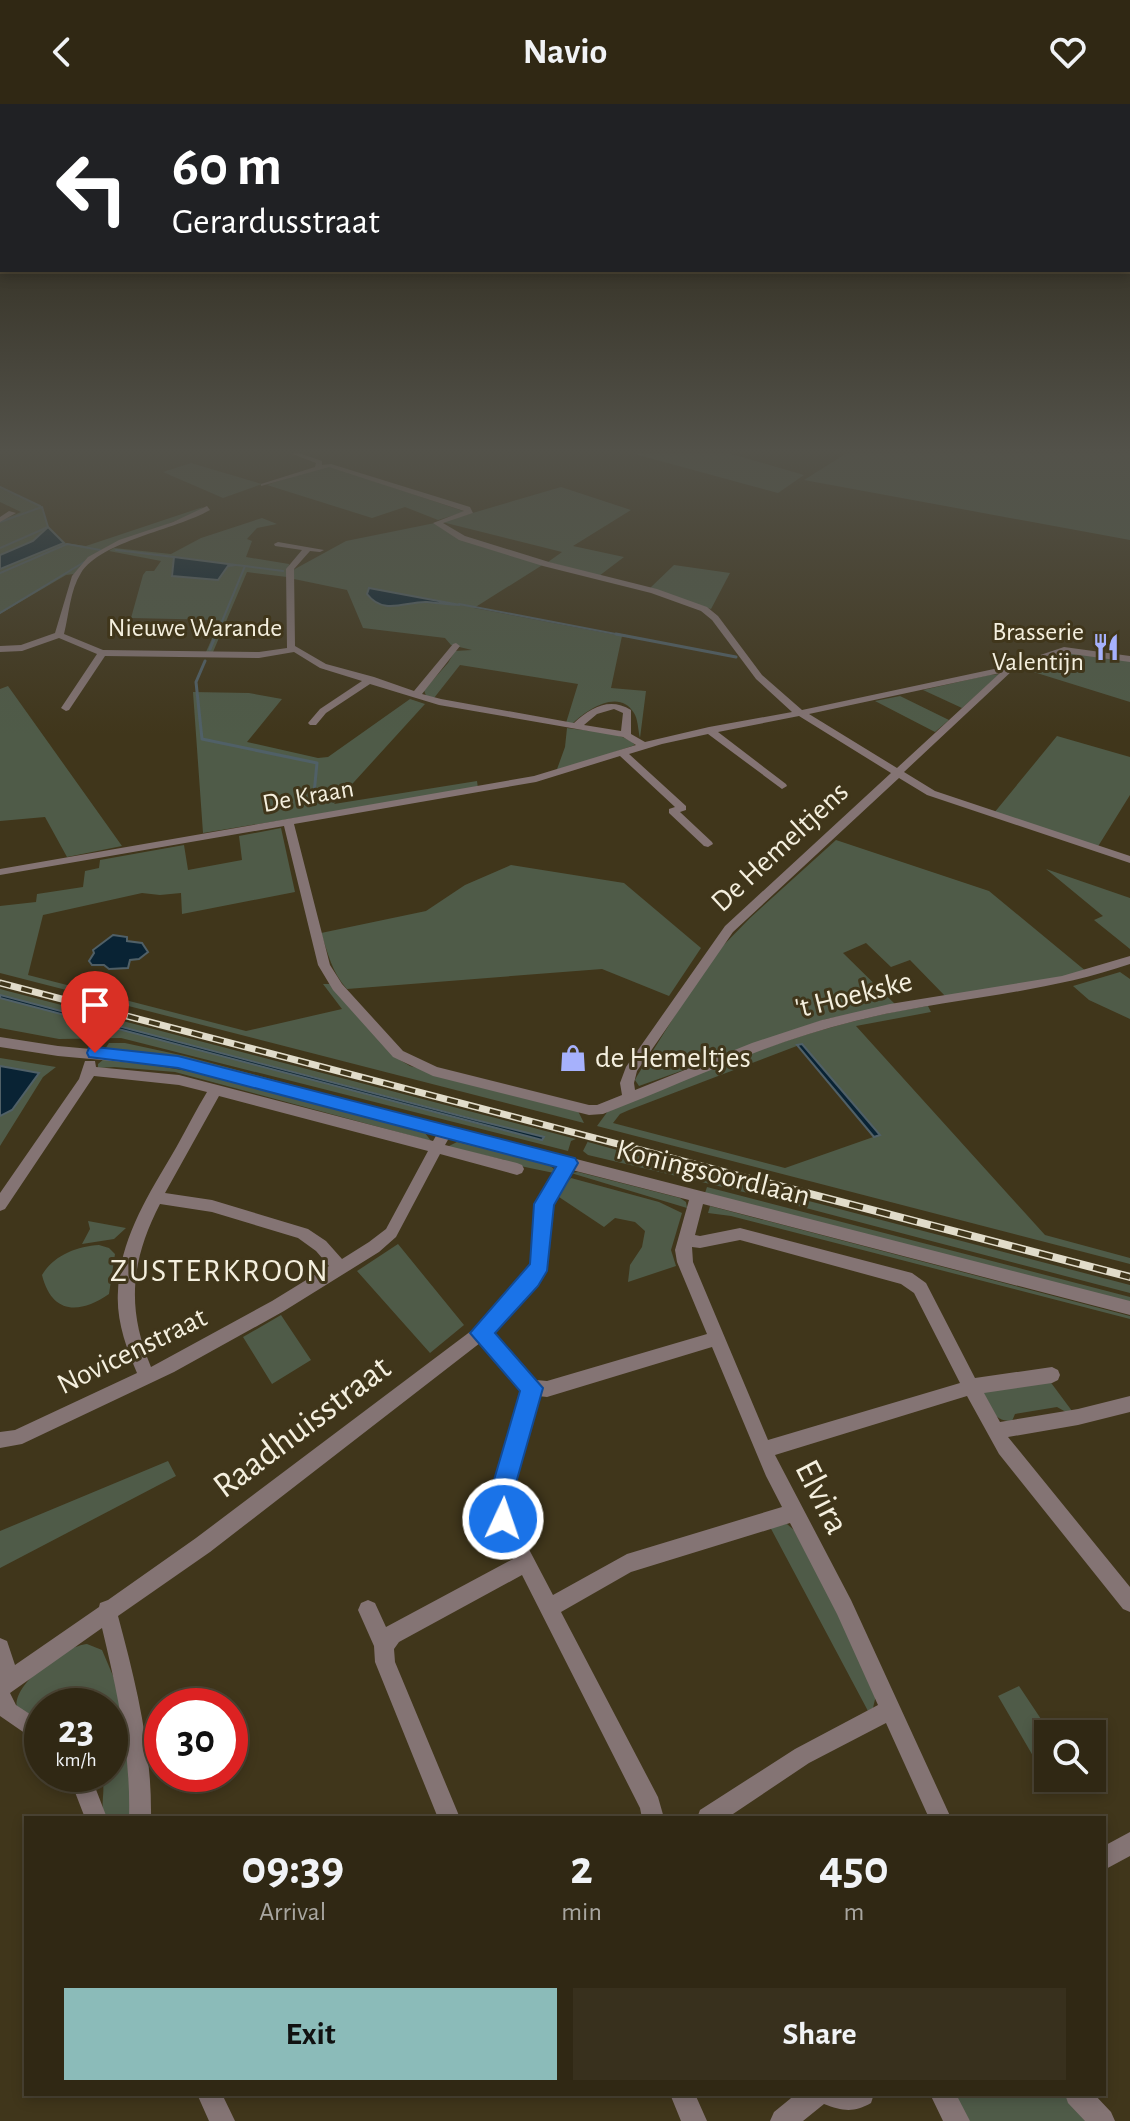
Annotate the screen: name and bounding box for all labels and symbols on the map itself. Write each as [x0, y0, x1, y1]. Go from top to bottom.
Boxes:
street label: Nieuwe Warande [108, 615, 282, 641]
place label: Brasserie Valentijn [992, 619, 1084, 675]
restaurant icon: Brasserie Valentijn [1091, 632, 1121, 662]
street label: De Kraan [260, 775, 356, 817]
street label: De Hemeltjens [706, 776, 854, 918]
street label: 't Hoekske [793, 966, 915, 1024]
pin [61, 971, 129, 1053]
shop icon: de Hemeltjes [558, 1043, 588, 1073]
place label: de Hemeltjes [595, 1043, 751, 1073]
street label: Koningsoordlaan [613, 1134, 813, 1212]
district label: ZUSTERKROON [110, 1255, 330, 1287]
street label: Novicenstraat [52, 1302, 212, 1400]
street label: Raadhuisstraat [207, 1349, 398, 1505]
street label: Elvira [788, 1454, 856, 1540]
position arrow [461, 1477, 545, 1561]
speed limit sign: 30 [144, 1688, 248, 1792]

